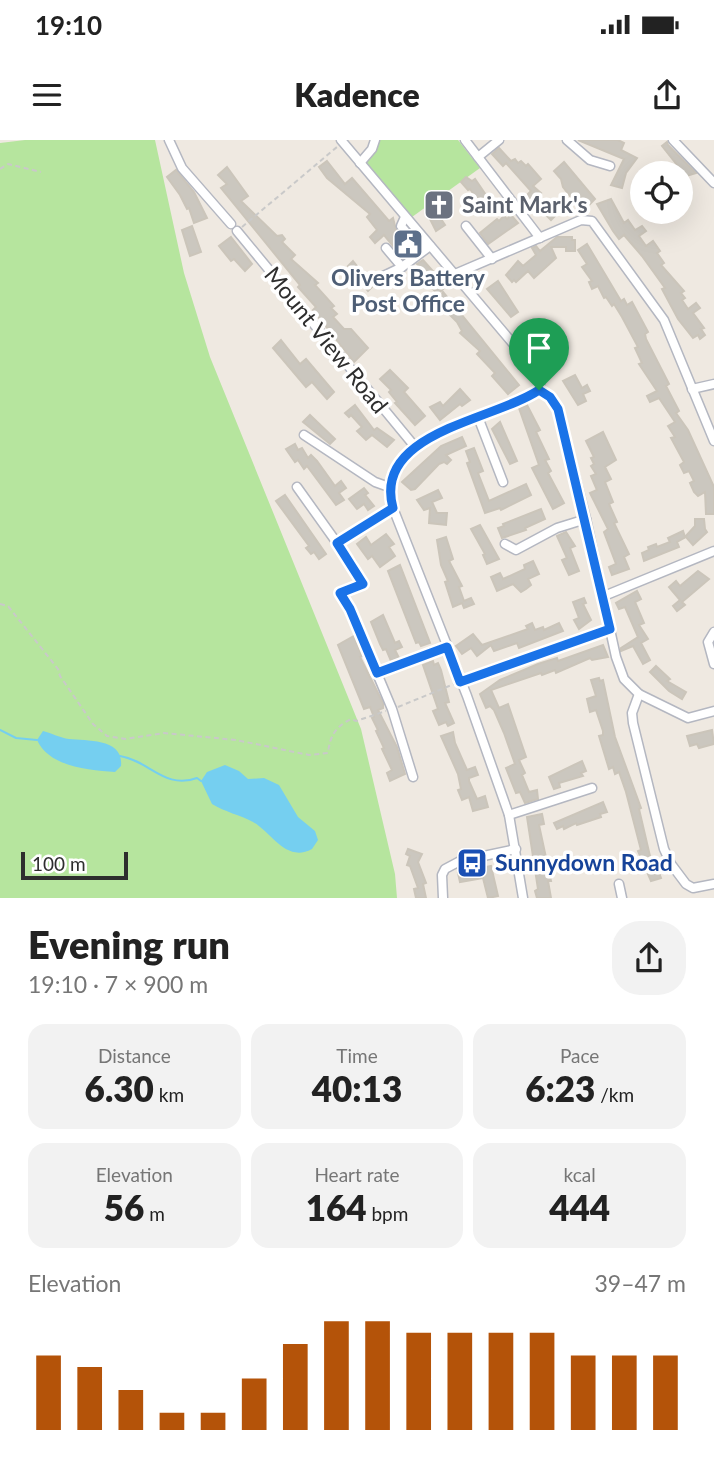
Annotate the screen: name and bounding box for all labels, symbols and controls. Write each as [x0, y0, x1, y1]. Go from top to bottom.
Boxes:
text: 19:10 [35, 9, 102, 41]
text: Kadence [294, 75, 420, 114]
icon: menu [28, 76, 66, 114]
icon: share [648, 76, 686, 114]
map controls [630, 161, 693, 224]
button: locate [630, 161, 693, 224]
church icon: Saint Mark's [422, 188, 456, 222]
place label: Saint Mark's [462, 190, 588, 218]
public building icon: Olivers Battery Post Office [391, 227, 425, 261]
street label: Mount View Road [259, 260, 394, 418]
place label: Olivers Battery Post Office [331, 263, 486, 317]
pin [509, 318, 569, 390]
icon: arrive [520, 329, 558, 367]
bus stop icon: Sunnydown Road [455, 846, 489, 880]
place label: Sunnydown Road [495, 848, 673, 876]
scale bar [21, 849, 128, 881]
text: 100 m [32, 852, 86, 875]
text: Evening run [28, 921, 230, 967]
button: share [612, 921, 686, 995]
text: 19:10 · 7 × 900 m [28, 970, 208, 998]
text: Distance [98, 1044, 171, 1067]
text: Time [336, 1044, 378, 1067]
text: Pace [560, 1044, 599, 1067]
text: 6.30 [85, 1067, 154, 1109]
text: 40:13 [312, 1067, 402, 1109]
text: 6:23 [525, 1067, 595, 1109]
text: km [154, 1083, 184, 1106]
text: /km [595, 1083, 634, 1106]
text: Elevation [96, 1163, 173, 1186]
text: Heart rate [314, 1163, 400, 1186]
text: kcal [564, 1163, 596, 1186]
text: 56 [104, 1186, 144, 1228]
text: 164 [306, 1186, 367, 1228]
text: 444 [549, 1186, 610, 1228]
text: m [144, 1202, 165, 1225]
text: bpm [367, 1202, 408, 1225]
text: Elevation [28, 1269, 121, 1297]
text: 39–47 m [594, 1269, 686, 1297]

